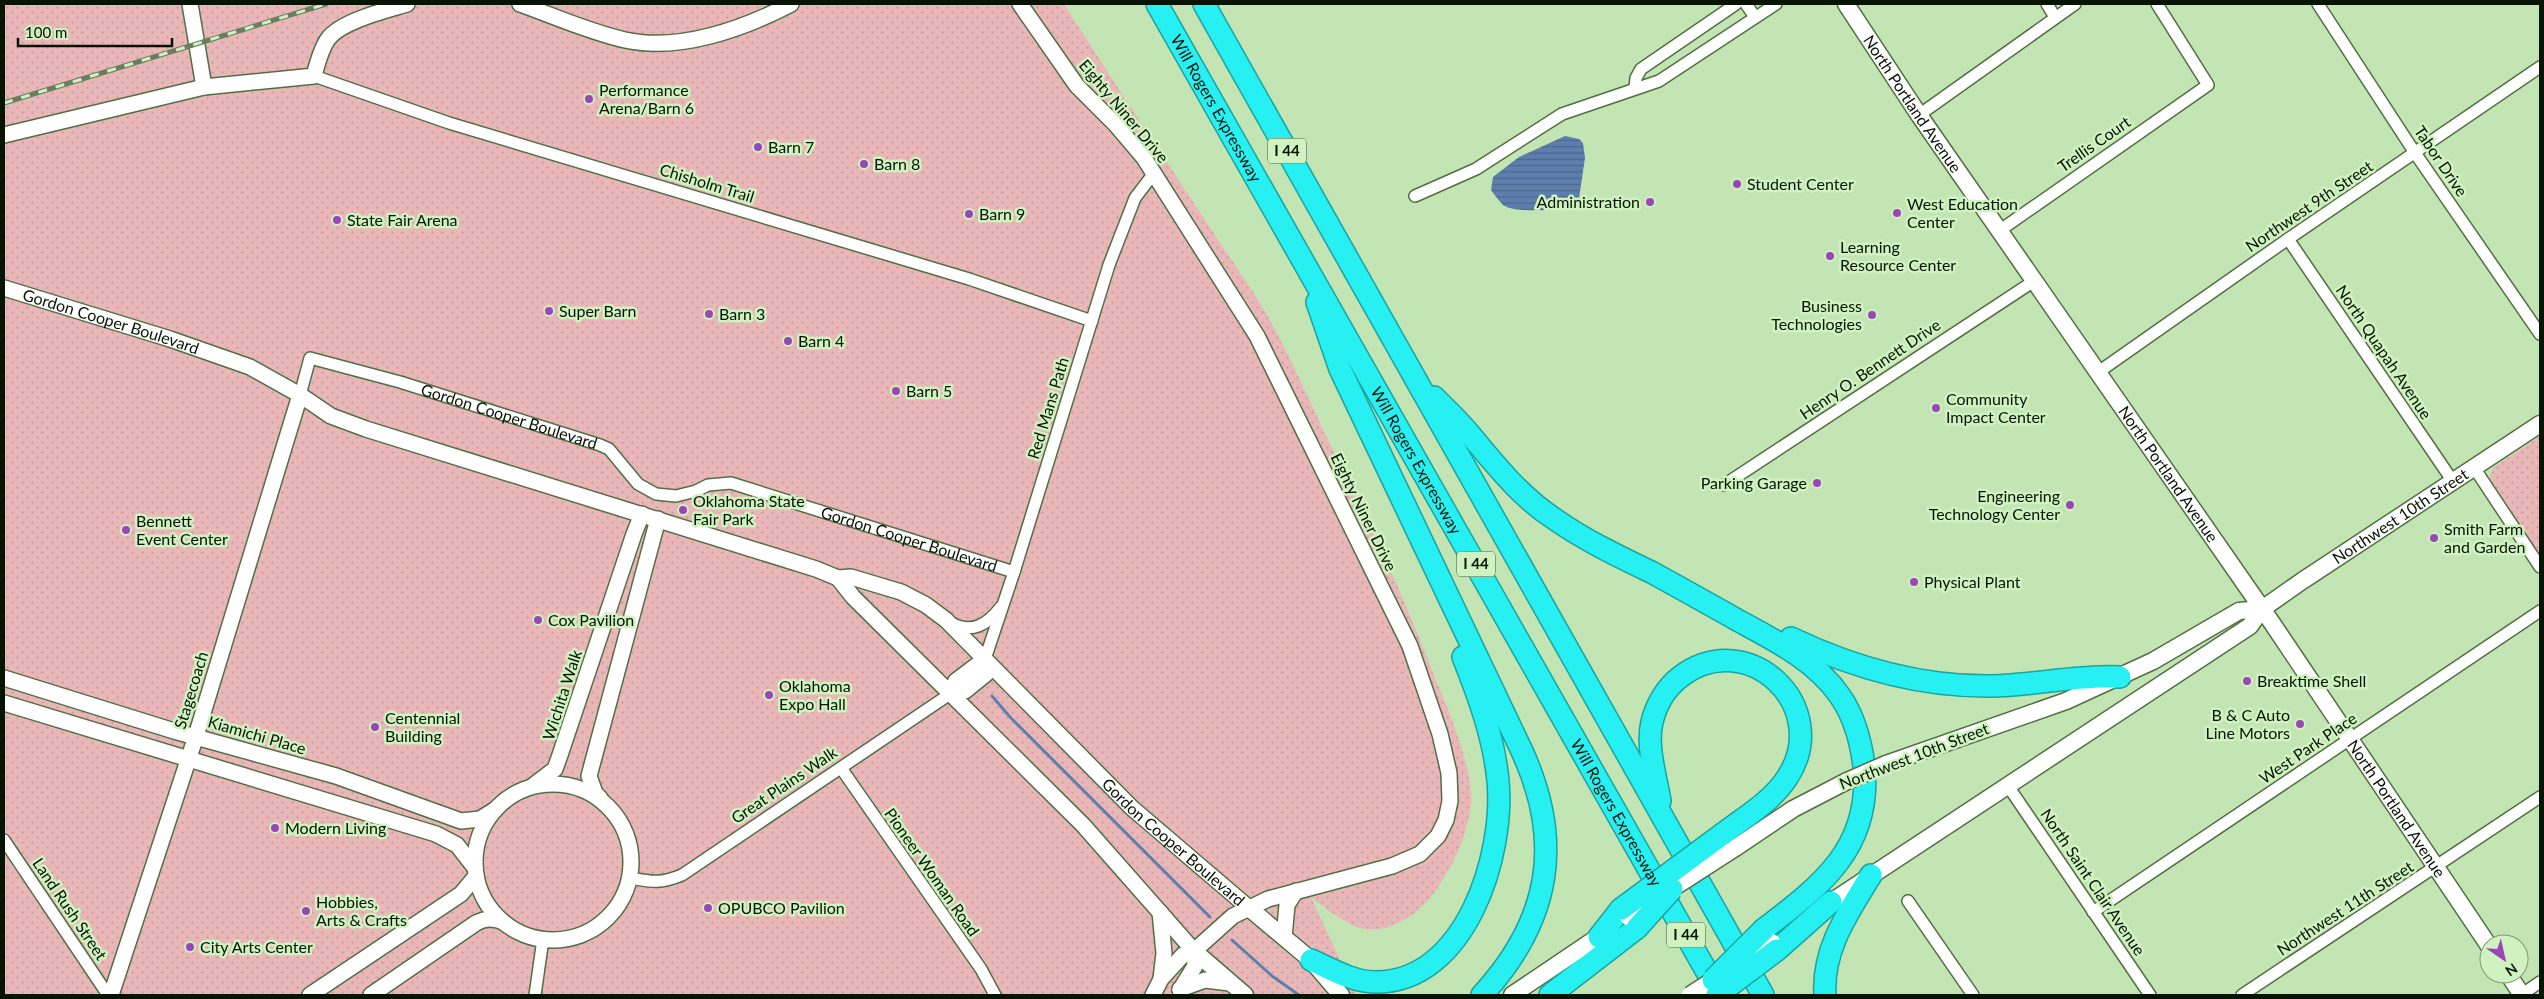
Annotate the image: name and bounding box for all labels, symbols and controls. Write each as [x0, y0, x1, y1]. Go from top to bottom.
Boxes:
scale bar [18, 15, 171, 47]
text: 100 m [25, 23, 67, 41]
street label: Will Rogers Expressway [1167, 31, 1266, 186]
street label: North Portland Avenue [1860, 31, 1966, 176]
street label: Eighty Niner Drive [1076, 55, 1173, 166]
place label: Performance Arena/Barn 6 [599, 80, 694, 117]
marker: Performance Arena/Barn 6 [583, 93, 595, 105]
street label: Trellis Court [2054, 112, 2134, 176]
street label: Tabor Drive [2411, 122, 2472, 200]
place label: Barn 7 [768, 137, 814, 156]
road number: I 44 [1268, 138, 1306, 164]
marker: Barn 7 [752, 141, 764, 153]
place label: Barn 8 [874, 154, 920, 173]
street label: Northwest 9th Street [2242, 156, 2376, 255]
marker: Barn 8 [858, 158, 870, 170]
street label: Chisholm Trail [658, 159, 757, 206]
place label: Student Center [1747, 174, 1854, 193]
marker: Student Center [1731, 178, 1743, 190]
place label: Administration [1537, 192, 1640, 211]
place label: West Education Center [1907, 194, 2018, 231]
marker: Administration [1644, 196, 1656, 208]
place label: Barn 9 [979, 204, 1025, 223]
marker: West Education Center [1891, 207, 1903, 219]
marker: Barn 9 [963, 208, 975, 220]
place label: State Fair Arena [347, 210, 458, 229]
marker: State Fair Arena [331, 214, 343, 226]
place label: Learning Resource Center [1840, 237, 1956, 274]
marker: Learning Resource Center [1824, 250, 1836, 262]
street label: North Quapah Avenue [2332, 281, 2436, 422]
street label: Gordon Cooper Boulevard [21, 284, 202, 357]
place label: Business Technologies [1771, 296, 1862, 333]
place label: Super Barn [559, 301, 636, 320]
place label: Barn 3 [719, 304, 765, 323]
marker: Super Barn [543, 305, 555, 317]
marker: Barn 3 [703, 308, 715, 320]
marker: Business Technologies [1866, 309, 1878, 321]
street label: Henry O. Bennett Drive [1796, 314, 1944, 423]
place label: Barn 4 [798, 331, 844, 350]
marker: Barn 4 [782, 335, 794, 347]
street label: Red Mans Path [1023, 355, 1072, 461]
street label: Gordon Cooper Boulevard [419, 379, 600, 453]
place label: Barn 5 [906, 381, 952, 400]
street label: Will Rogers Expressway [1367, 383, 1467, 538]
marker: Barn 5 [890, 385, 902, 397]
place label: Community Impact Center [1946, 389, 2046, 426]
marker: Community Impact Center [1930, 402, 1942, 414]
street label: North Portland Avenue [2115, 402, 2223, 546]
street label: Eighty Niner Drive [1328, 450, 1401, 574]
street label: Northwest 10th Street [2329, 464, 2472, 567]
place label: Parking Garage [1701, 473, 1807, 492]
marker: Parking Garage [1811, 477, 1823, 489]
place label: Engineering Technology Center [1929, 486, 2060, 523]
place label: Oklahoma State Fair Park [693, 491, 805, 528]
marker: Engineering Technology Center [2064, 499, 2076, 511]
street label: Gordon Cooper Boulevard [819, 502, 1000, 575]
marker: Oklahoma State Fair Park [677, 504, 689, 516]
place label: Bennett Event Center [136, 511, 228, 548]
place label: Smith Farm and Garden [2444, 519, 2525, 556]
marker: Bennett Event Center [120, 524, 132, 536]
marker: Smith Farm and Garden [2428, 532, 2440, 544]
road number: I 44 [1457, 552, 1495, 576]
place label: Physical Plant [1924, 572, 2021, 591]
marker: Physical Plant [1908, 576, 1920, 588]
place label: Cox Pavilion [548, 610, 634, 629]
marker: Cox Pavilion [532, 614, 544, 626]
street label: Wichita Walk [538, 646, 585, 742]
street label: Stagecoach [170, 649, 211, 731]
place label: Breaktime Shell [2257, 671, 2366, 690]
marker: Breaktime Shell [2241, 675, 2253, 687]
place label: Oklahoma Expo Hall [779, 676, 851, 713]
marker: Oklahoma Expo Hall [763, 689, 775, 701]
place label: B & C Auto Line Motors [2205, 705, 2290, 742]
place label: Centennial Building [385, 708, 460, 745]
street label: West Park Place [2255, 708, 2360, 787]
street label: Kiamichi Place [206, 711, 308, 758]
street label: Northwest 10th Street [1836, 718, 1991, 793]
marker: B & C Auto Line Motors [2294, 718, 2306, 730]
marker: Centennial Building [369, 721, 381, 733]
street label: Will Rogers Expressway [1567, 735, 1667, 890]
street label: North Portland Avenue [2344, 736, 2450, 881]
street label: Great Plains Walk [727, 742, 841, 827]
street label: Gordon Cooper Boulevard [1099, 774, 1249, 909]
street label: Pioneer Woman Road [881, 804, 984, 939]
street label: North Saint Clair Avenue [2037, 805, 2150, 959]
place label: Modern Living [285, 818, 386, 837]
marker: Modern Living [269, 822, 281, 834]
street label: Land Rush Street [29, 854, 112, 964]
street label: Northwest 11th Street [2273, 856, 2417, 959]
place label: Hobbies, Arts & Crafts [316, 892, 407, 929]
place label: OPUBCO Pavilion [718, 898, 845, 917]
marker: OPUBCO Pavilion [702, 902, 714, 914]
marker: Hobbies, Arts & Crafts [300, 905, 312, 917]
road number: I 44 [1667, 922, 1705, 948]
north arrow [2479, 934, 2529, 984]
place label: City Arts Center [200, 937, 313, 956]
marker: City Arts Center [184, 941, 196, 953]
text: N [2502, 960, 2521, 980]

